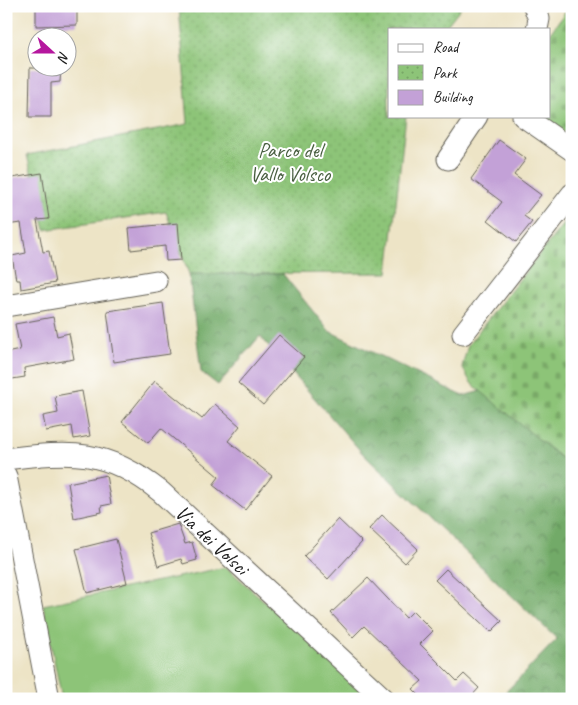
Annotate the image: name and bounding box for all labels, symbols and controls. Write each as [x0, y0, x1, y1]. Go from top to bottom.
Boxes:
north arrow [28, 28, 78, 78]
legend [388, 28, 550, 118]
text: Road [433, 38, 460, 57]
text: N [53, 49, 73, 66]
text: Park [433, 64, 458, 83]
text: Building [433, 88, 473, 107]
park label: Parco del Vallo Volsco [250, 137, 332, 187]
street label: Via dei Volsci [170, 499, 256, 583]

